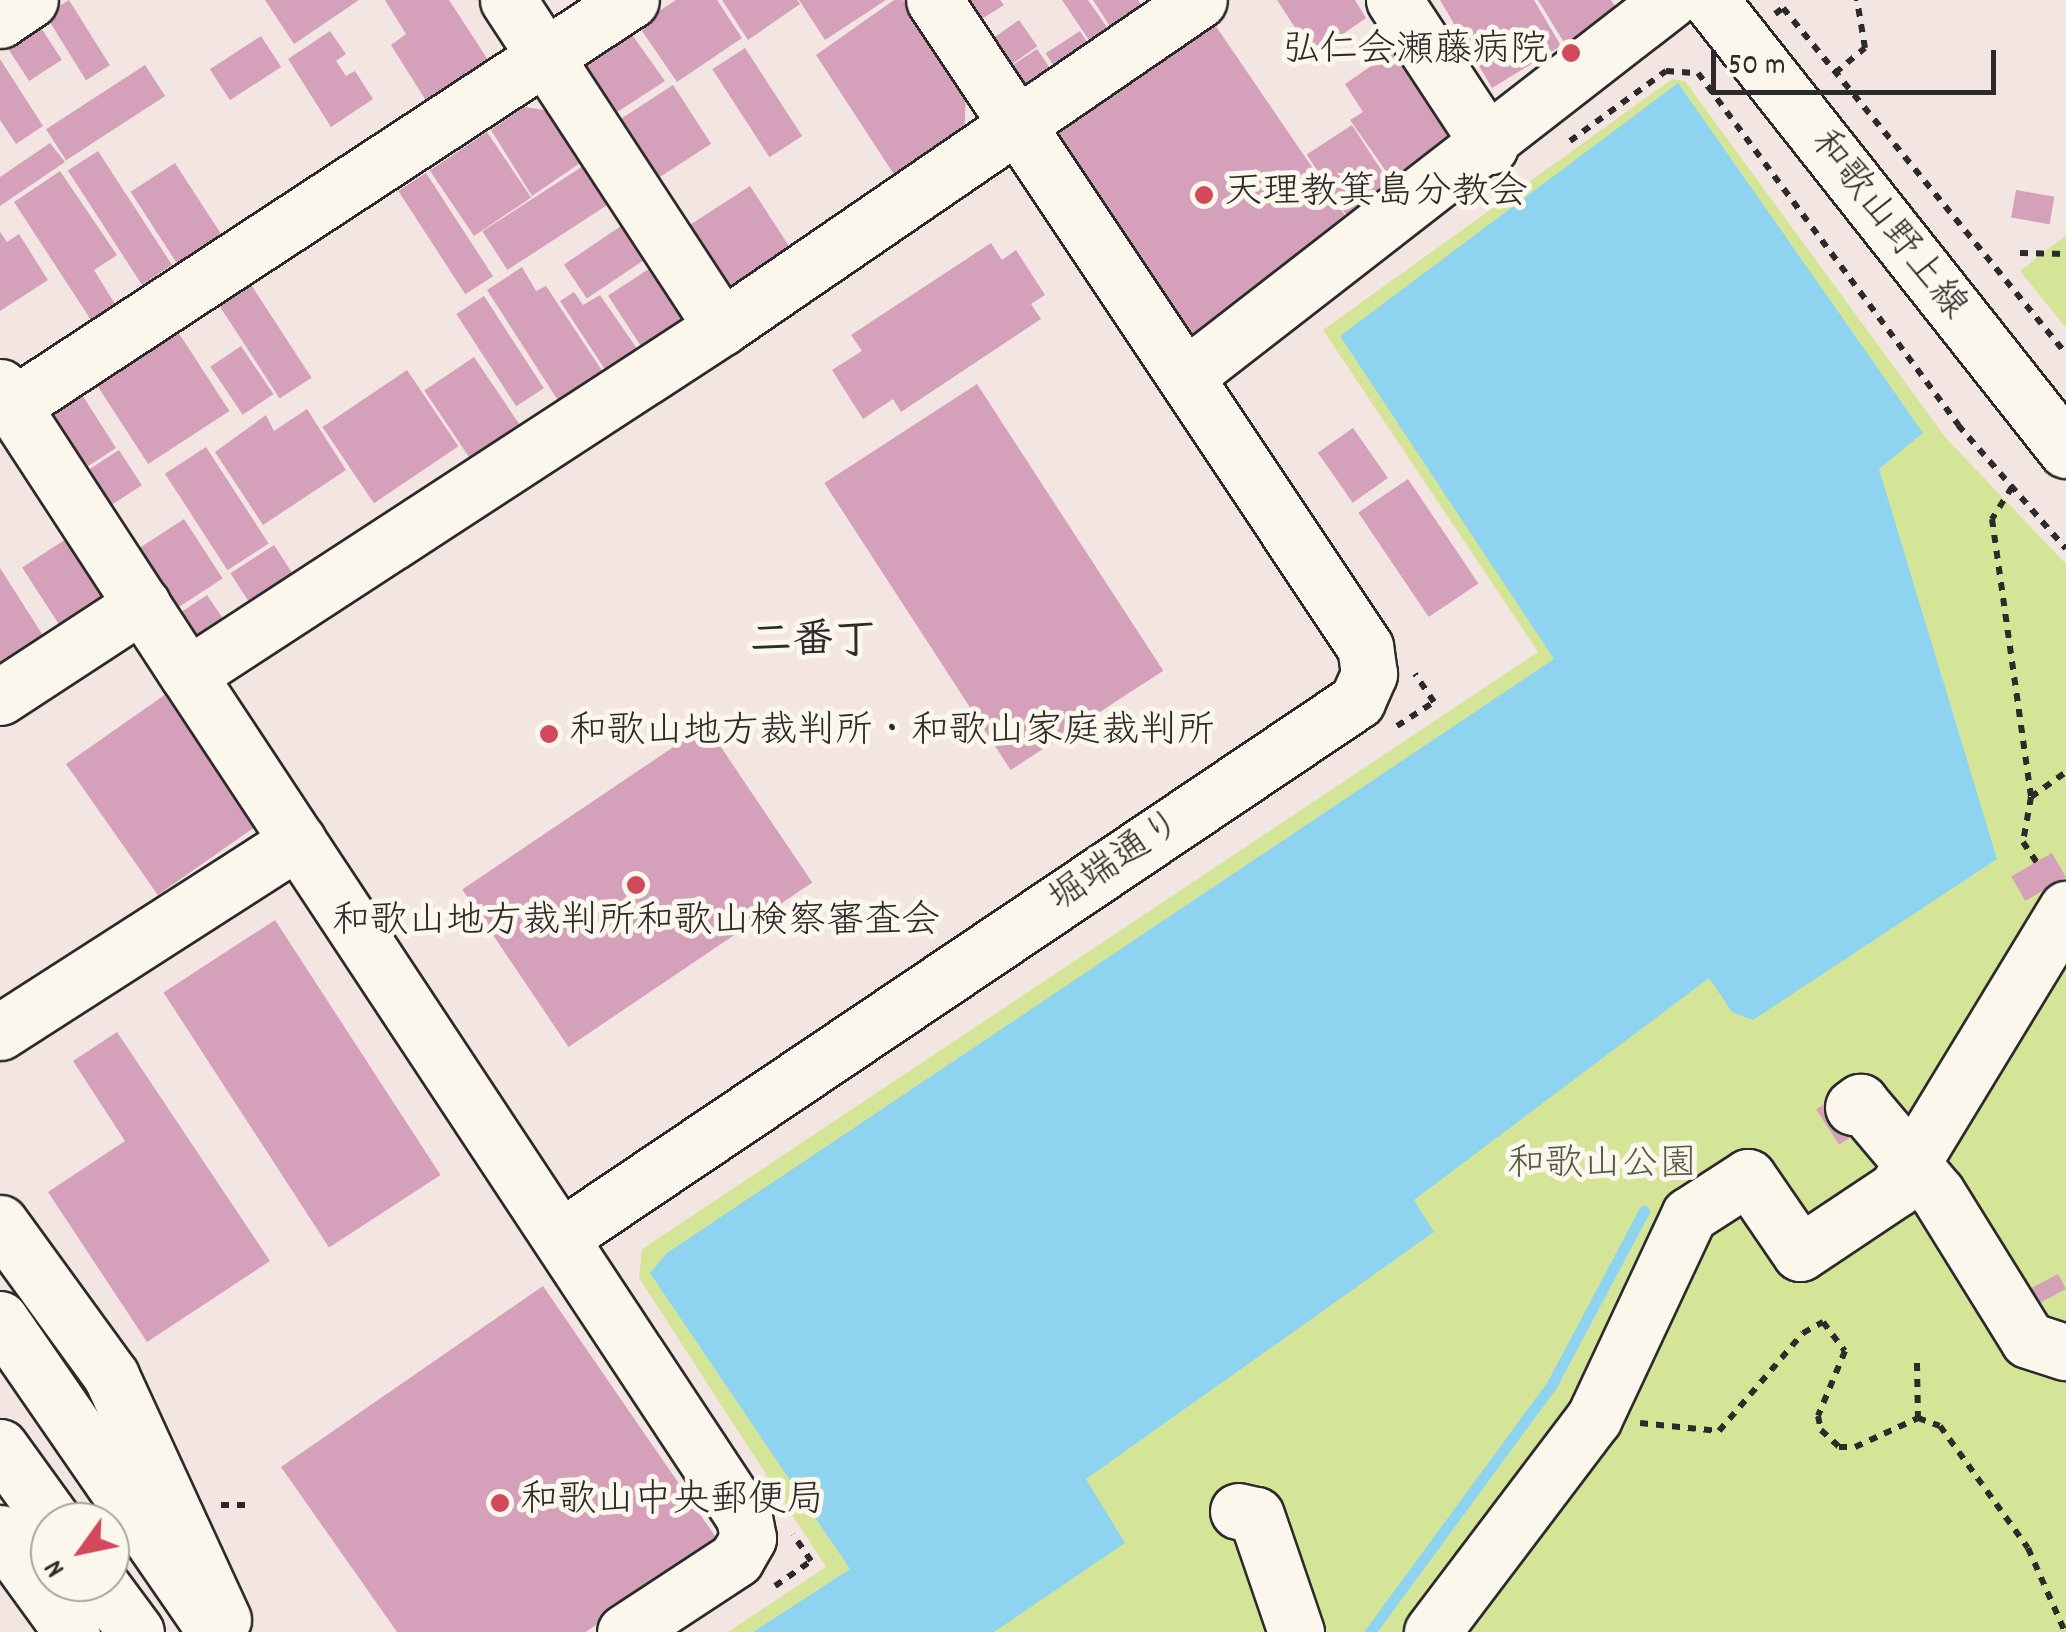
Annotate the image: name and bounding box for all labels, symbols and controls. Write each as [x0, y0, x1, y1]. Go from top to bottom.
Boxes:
place label: 弘仁会瀬藤病院 [1282, 30, 1548, 76]
scale bar [1716, 30, 2001, 92]
marker: 弘仁会瀬藤病院 [1558, 40, 1584, 66]
text: 50 m [1728, 46, 1786, 89]
street label: 和歌山野上線 [1799, 122, 1975, 330]
place label: 天理教箕島分教会 [1224, 172, 1528, 218]
marker: 天理教箕島分教会 [1193, 184, 1215, 206]
district label: 二番丁 [750, 619, 876, 669]
place label: 和歌山地方裁判所・和歌山家庭裁判所 [569, 711, 1215, 757]
marker: 和歌山地方裁判所・和歌山家庭裁判所 [538, 723, 560, 745]
street label: 堀端通り [1041, 802, 1193, 924]
marker: 和歌山地方裁判所和歌山検察審査会 [625, 874, 647, 896]
place label: 和歌山地方裁判所和歌山検察審査会 [332, 901, 940, 947]
park label: 和歌山公園 [1507, 1144, 1697, 1190]
place label: 和歌山中央郵便局 [520, 1480, 824, 1526]
marker: 和歌山中央郵便局 [489, 1492, 511, 1514]
north arrow [30, 1502, 130, 1602]
text: N [36, 1551, 77, 1584]

